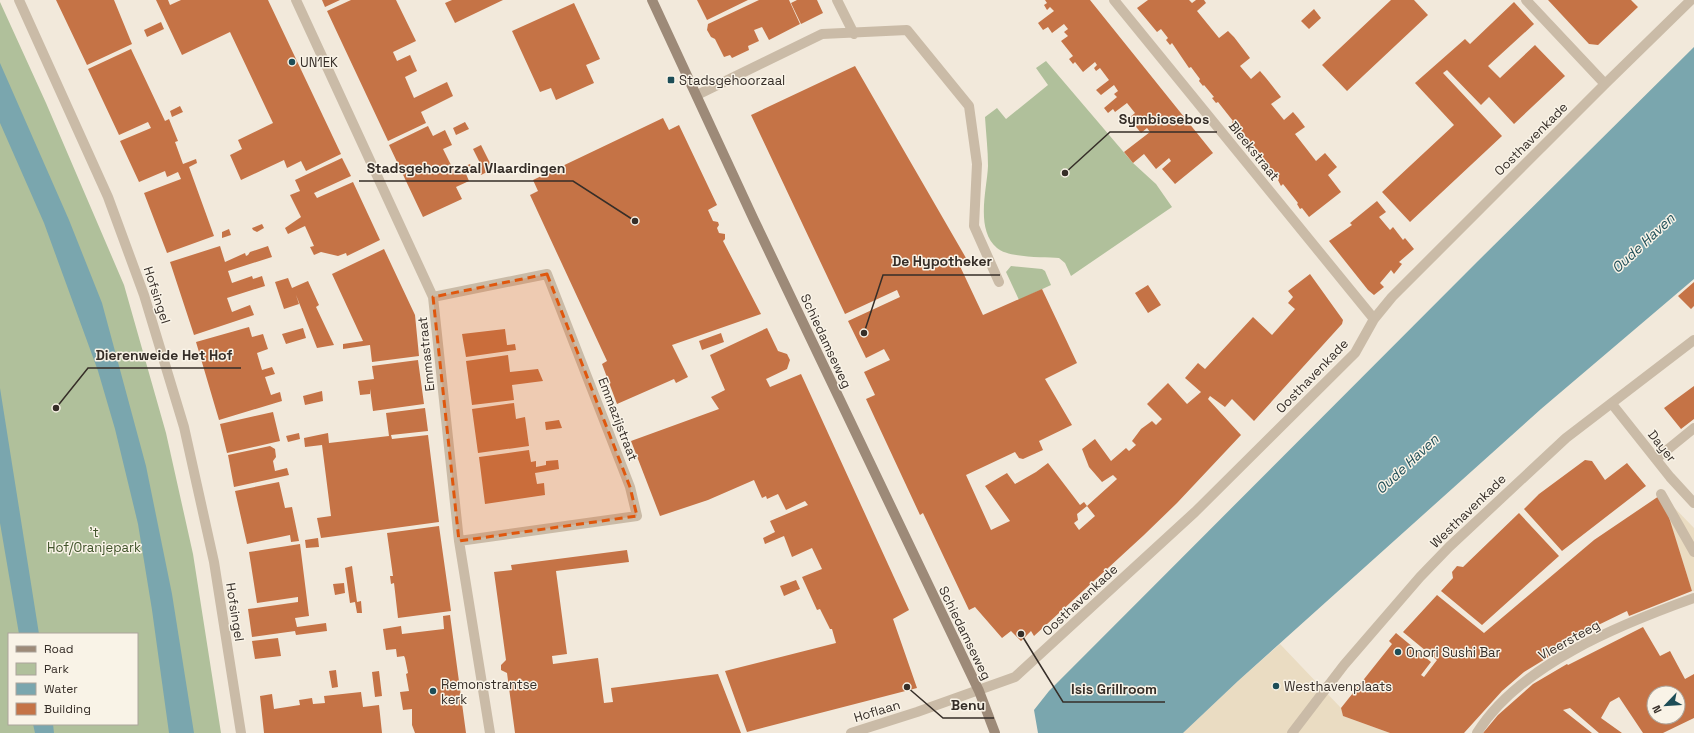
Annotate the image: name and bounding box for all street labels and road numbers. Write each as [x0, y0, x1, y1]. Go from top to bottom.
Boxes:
street label: Oosthavenkade [1491, 99, 1571, 179]
street label: Bleekstraat [1225, 118, 1283, 184]
street label: Hofsingel [140, 264, 174, 326]
street label: Schiedamseweg [797, 291, 855, 391]
street label: Emmastraat [414, 316, 438, 392]
street label: Oosthavenkade [1272, 335, 1352, 417]
street label: Emmazijstraat [594, 375, 642, 463]
street label: Dayer [1644, 426, 1680, 466]
street label: Westhavenkade [1426, 470, 1510, 552]
street label: Oosthavenkade [1039, 561, 1121, 639]
street label: Hofsingel [222, 581, 248, 643]
street label: Schiedamseweg [935, 583, 995, 683]
street label: Vleersteeg [1535, 616, 1603, 664]
street label: Hoflaan [852, 696, 902, 726]

